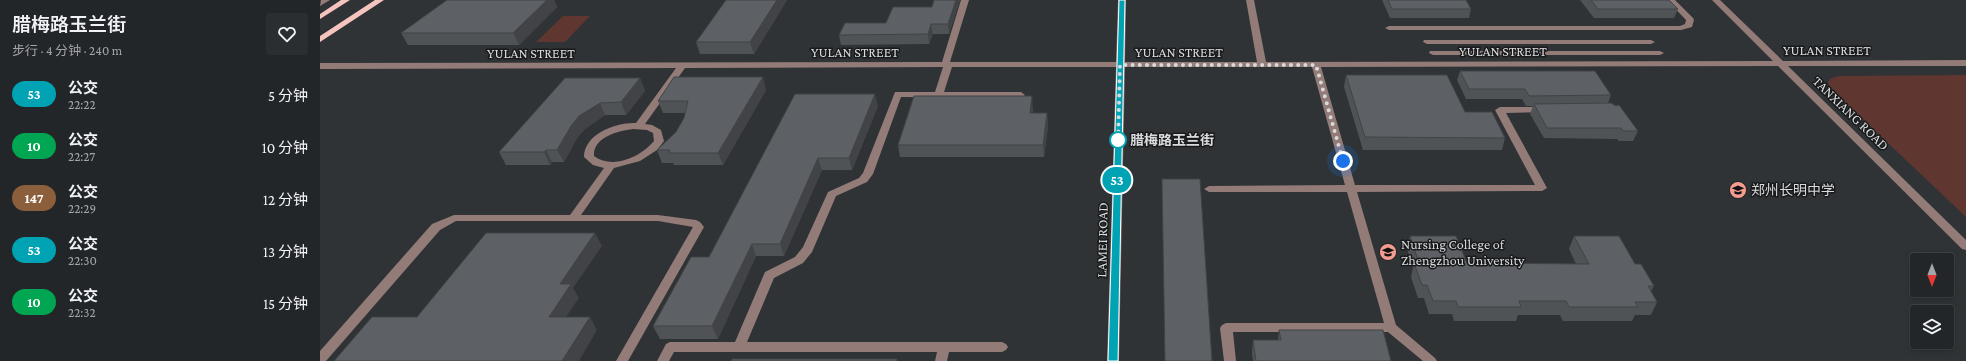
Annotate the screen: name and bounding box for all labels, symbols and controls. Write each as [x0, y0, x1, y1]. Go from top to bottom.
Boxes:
button: heart [266, 13, 308, 55]
text: 腊梅路玉兰街 [12, 14, 126, 35]
street label: YULAN STREET [1783, 42, 1871, 58]
text: 步行 · 4 分钟 · 240 m [12, 43, 122, 58]
street label: YULAN STREET [1459, 43, 1547, 59]
street label: YULAN STREET [811, 44, 899, 60]
street label: YULAN STREET [1135, 44, 1223, 60]
street label: YULAN STREET [487, 45, 575, 61]
street label: TANXIANG ROAD [1810, 73, 1892, 153]
text: 公交 [68, 80, 98, 96]
text: 53 [27, 86, 41, 102]
text: 5 分钟 [268, 88, 308, 104]
text: 22:22 [68, 97, 96, 112]
marker: 腊梅路玉兰街 [1109, 131, 1127, 149]
text: 公交 [68, 132, 98, 148]
place label: 腊梅路玉兰街 [1130, 132, 1214, 148]
text: 10 [27, 138, 41, 154]
text: 10 分钟 [262, 140, 308, 156]
text: 22:27 [68, 149, 95, 164]
your location [1333, 151, 1353, 171]
line badge: 53 [1099, 167, 1135, 193]
text: 53 [1110, 172, 1124, 188]
school or university icon: 郑州长明中学 [1728, 180, 1748, 200]
place label: 郑州长明中学 [1751, 182, 1835, 198]
text: 公交 [68, 184, 98, 200]
text: 147 [24, 190, 44, 206]
text: 12 分钟 [263, 192, 308, 208]
text: 22:29 [68, 201, 96, 216]
street label: LAMEI ROAD [1093, 202, 1111, 278]
text: 公交 [68, 236, 98, 252]
place label: Nursing College of Zhengzhou University [1401, 236, 1525, 268]
text: 53 [27, 242, 41, 258]
school or university icon: Nursing College of Zhengzhou University [1378, 242, 1398, 262]
text: 13 分钟 [263, 244, 308, 260]
text: 22:30 [68, 253, 97, 268]
north arrow [1910, 253, 1954, 297]
map controls [1910, 253, 1954, 349]
text: 公交 [68, 288, 98, 304]
text: 10 [27, 294, 41, 310]
text: 15 分钟 [263, 296, 308, 312]
text: 22:32 [68, 305, 96, 320]
button: layers [1910, 305, 1954, 349]

